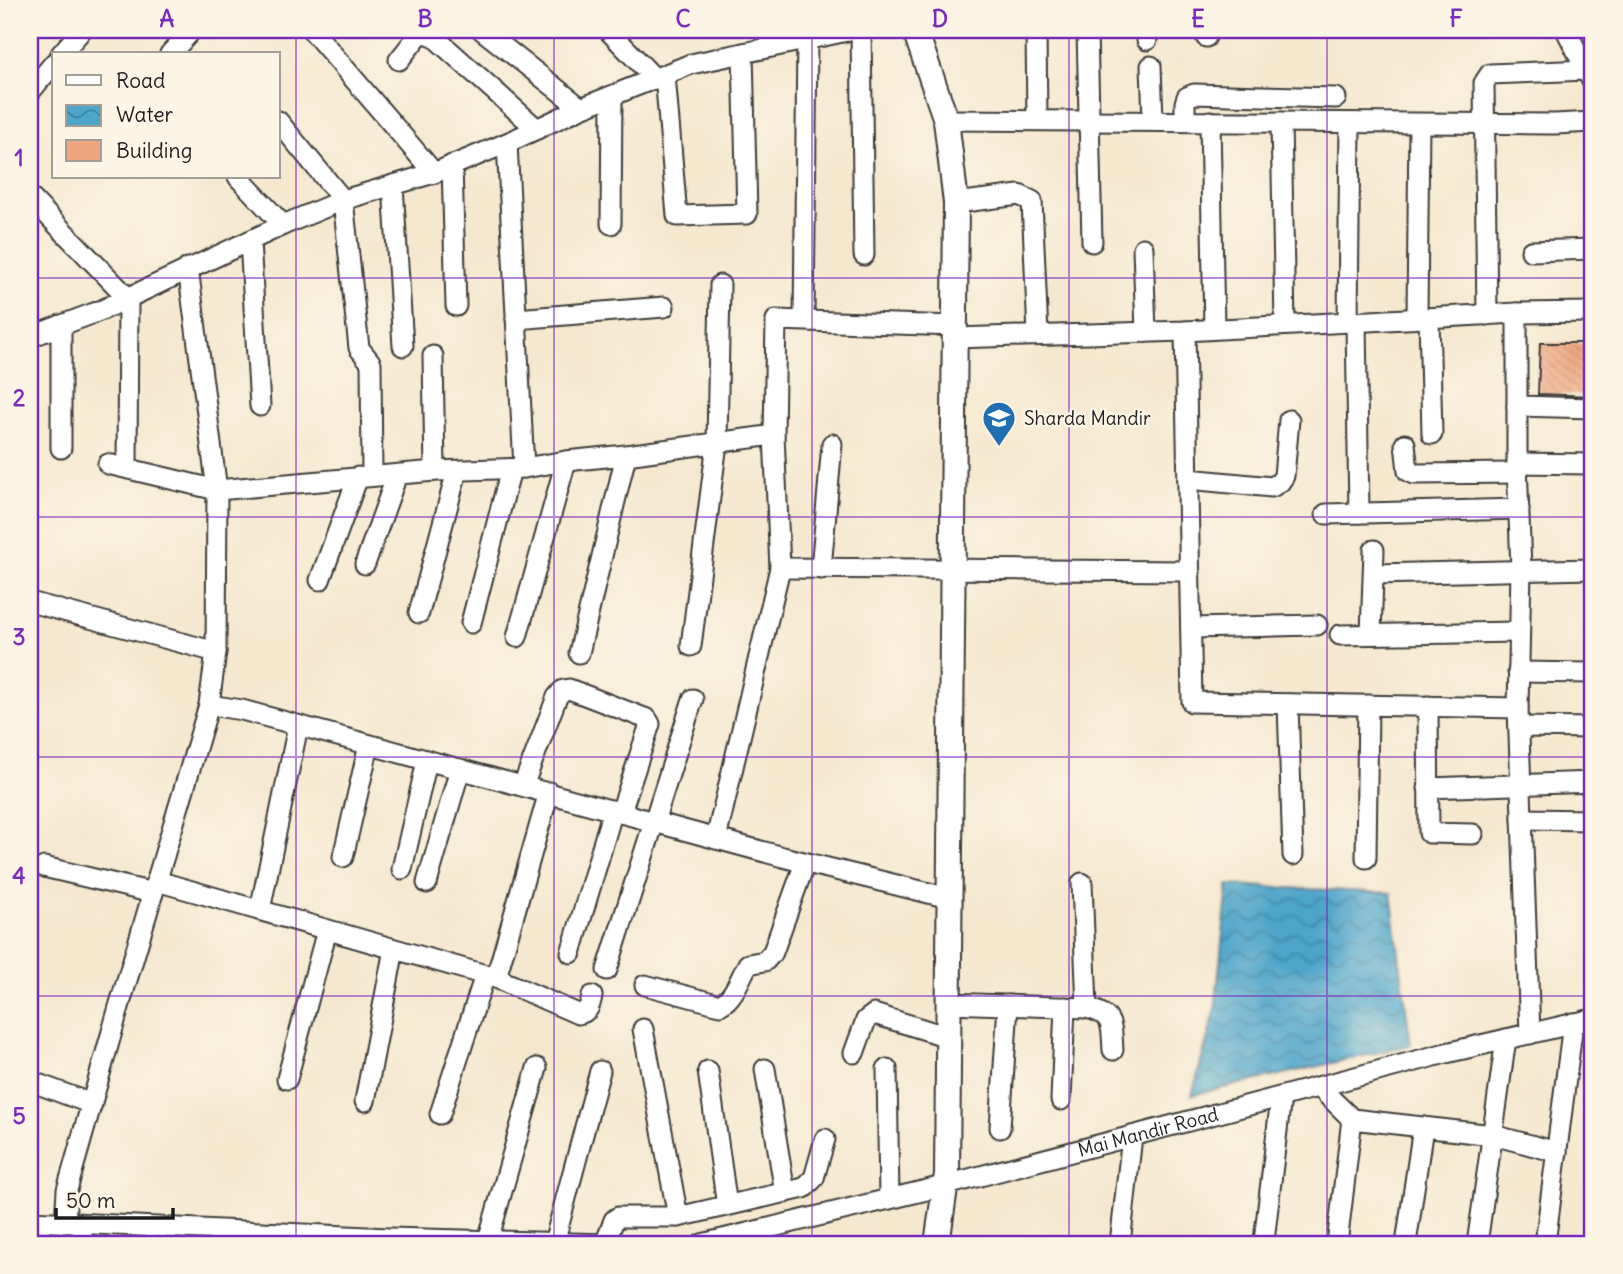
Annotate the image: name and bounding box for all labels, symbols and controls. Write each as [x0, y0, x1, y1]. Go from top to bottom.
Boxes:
text: A [160, 4, 175, 33]
text: B [417, 4, 433, 33]
text: C [675, 4, 691, 33]
text: D [932, 4, 948, 33]
text: E [1191, 4, 1205, 33]
text: F [1449, 4, 1463, 33]
legend [52, 52, 280, 178]
text: Road [116, 67, 165, 94]
text: Water [116, 101, 174, 128]
text: Building [116, 137, 192, 164]
text: 1 [14, 143, 24, 172]
text: 2 [13, 383, 26, 412]
school or university icon: Sharda Mandir [980, 399, 1018, 448]
place label: Sharda Mandir [1024, 406, 1151, 430]
text: 3 [12, 622, 26, 651]
text: 4 [12, 861, 26, 890]
text: 5 [12, 1101, 26, 1130]
street label: Mai Mandir Road [1075, 1102, 1221, 1162]
scale bar [56, 1176, 173, 1220]
text: 50 m [66, 1187, 115, 1214]

